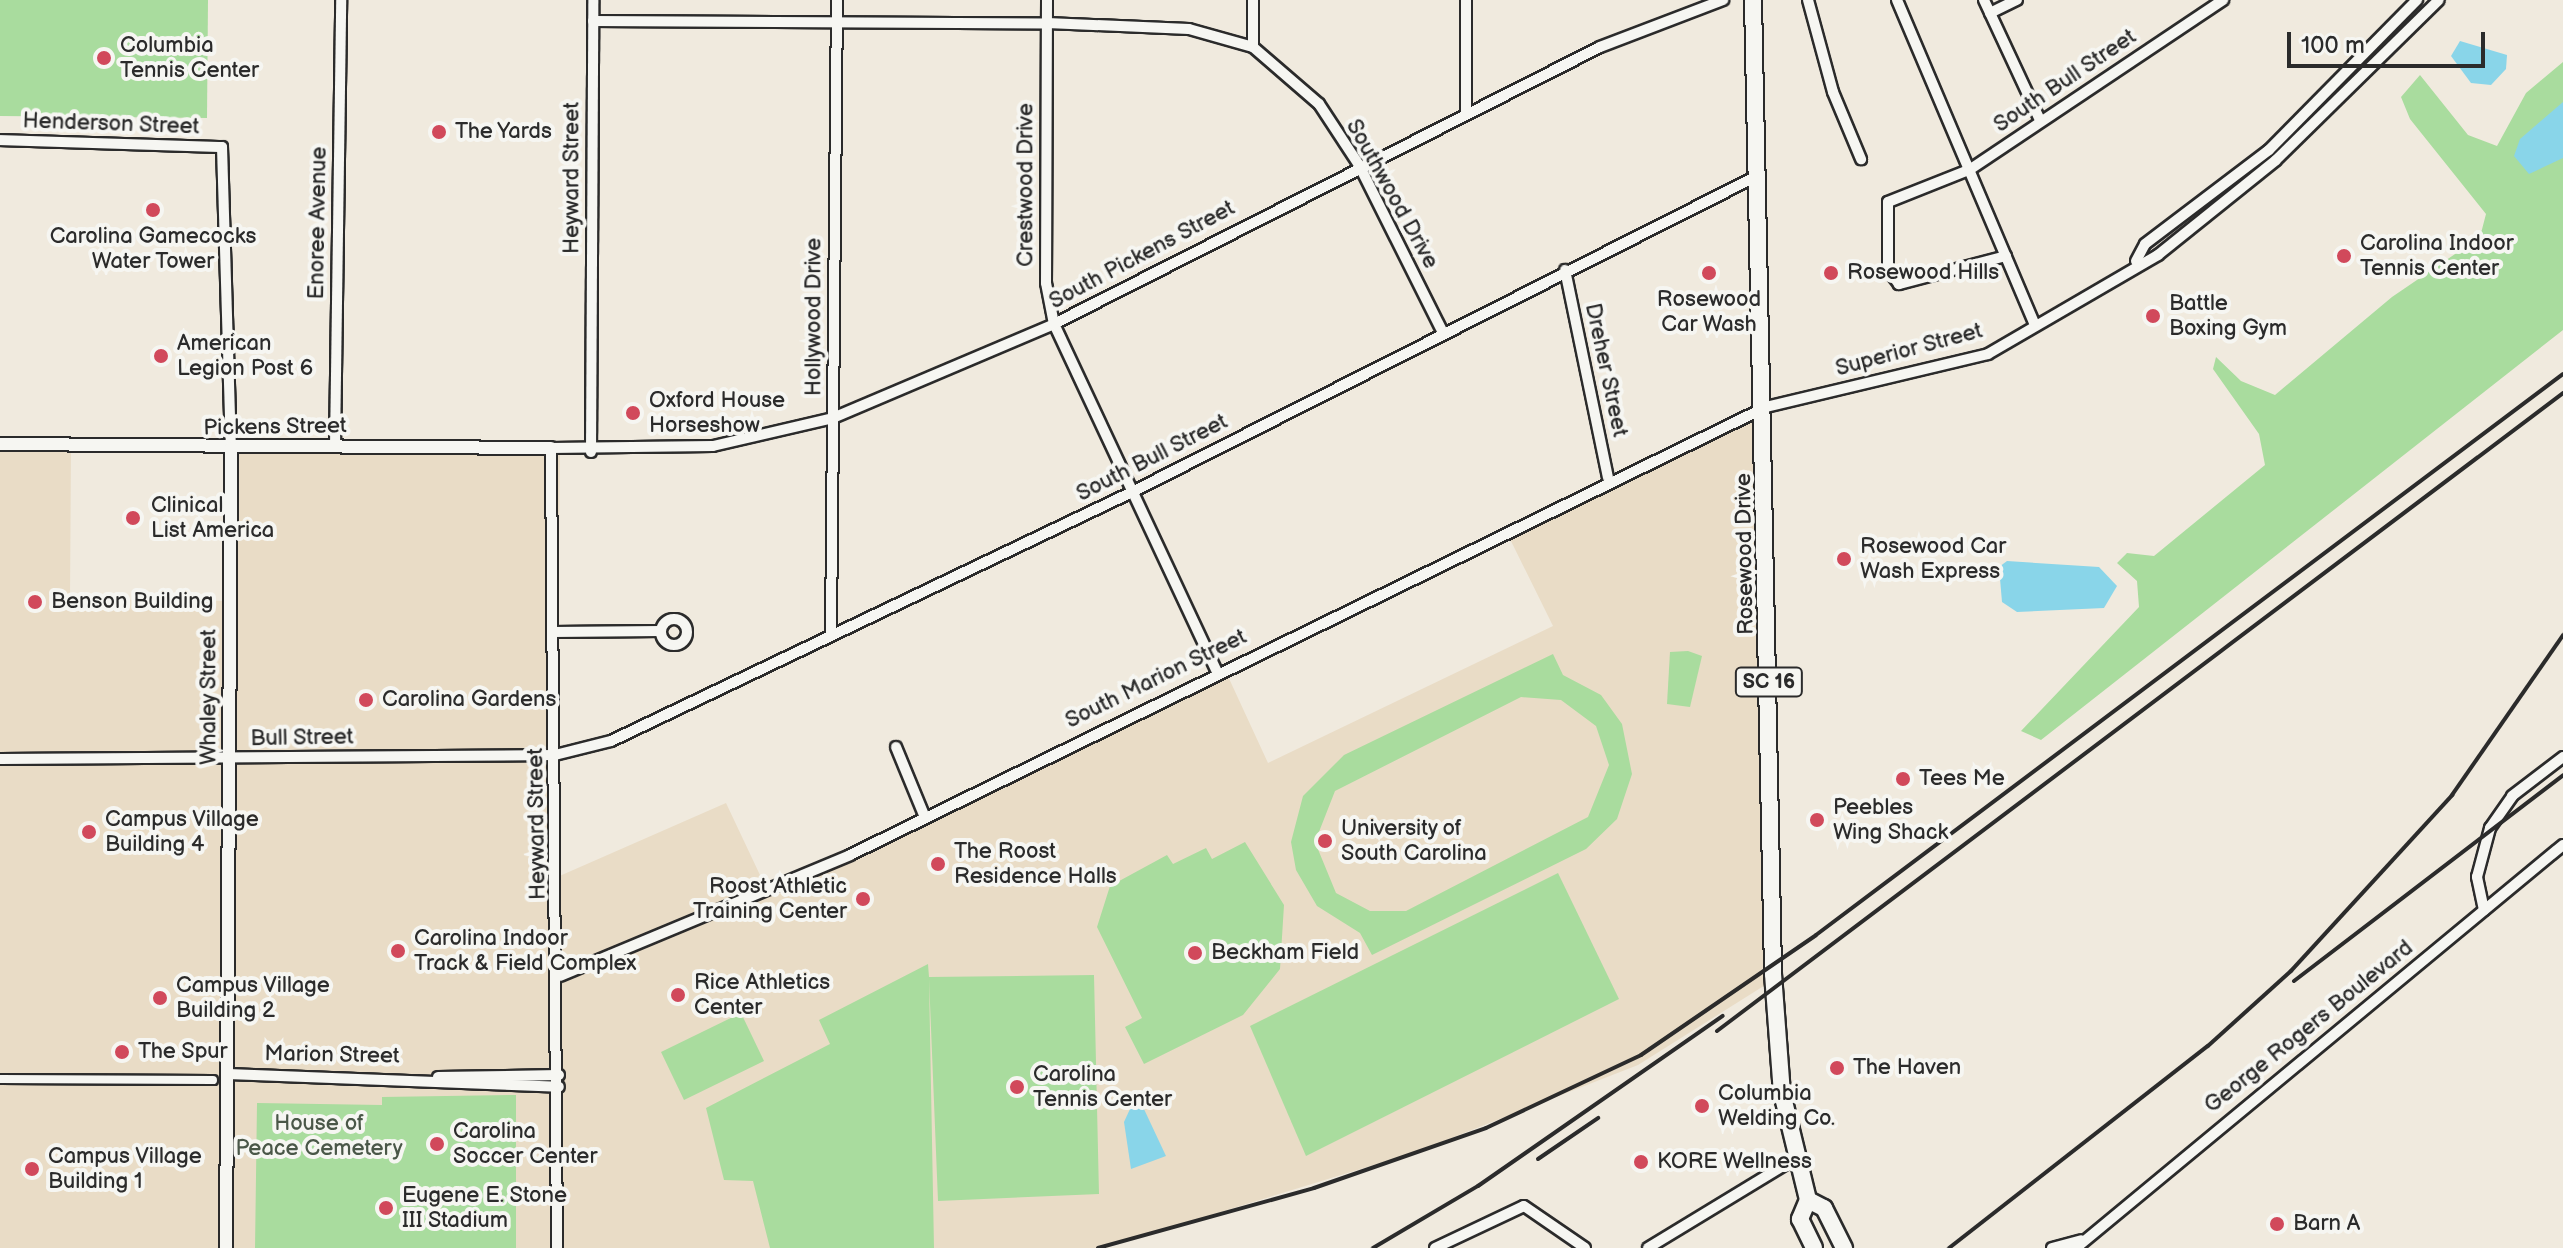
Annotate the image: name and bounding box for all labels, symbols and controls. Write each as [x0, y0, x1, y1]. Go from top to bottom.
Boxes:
scale bar [2291, 16, 2489, 66]
street label: South Bull Street [1989, 24, 2141, 138]
text: 100 m [2301, 31, 2365, 60]
place label: Columbia Tennis Center [120, 32, 259, 84]
marker: Columbia Tennis Center [95, 49, 113, 67]
street label: Heyward Street [559, 102, 585, 254]
street label: Crestwood Drive [1013, 103, 1039, 267]
street label: Henderson Street [22, 108, 200, 140]
street label: Southwood Drive [1340, 115, 1444, 273]
place label: The Yards [455, 119, 553, 145]
marker: The Yards [430, 123, 448, 141]
street label: Enoree Avenue [303, 146, 333, 300]
street label: South Pickens Street [1045, 195, 1239, 315]
marker: Carolina Gamecocks Water Tower [144, 201, 162, 219]
place label: Carolina Gamecocks Water Tower [50, 223, 256, 274]
place label: Carolina Indoor Tennis Center [2360, 230, 2514, 282]
street label: Hollywood Drive [801, 238, 827, 396]
marker: Carolina Indoor Tennis Center [2335, 247, 2353, 265]
place label: Rosewood Hills [1847, 260, 1999, 286]
marker: Rosewood Car Wash [1700, 264, 1718, 282]
marker: Rosewood Hills [1822, 264, 1840, 282]
place label: Rosewood Car Wash [1657, 286, 1761, 338]
place label: Battle Boxing Gym [2169, 290, 2287, 342]
street label: Dreher Street [1579, 301, 1633, 439]
marker: Battle Boxing Gym [2144, 307, 2162, 325]
street label: Superior Street [1833, 318, 1985, 382]
place label: American Legion Post 6 [177, 330, 313, 382]
marker: American Legion Post 6 [152, 347, 170, 365]
place label: Oxford House Horseshow [649, 387, 785, 438]
marker: Oxford House Horseshow [624, 404, 642, 422]
street label: South Bull Street [1072, 409, 1232, 507]
street label: Pickens Street [203, 413, 347, 441]
street label: Rosewood Drive [1730, 473, 1760, 635]
place label: Clinical List America [151, 492, 274, 544]
marker: Clinical List America [122, 507, 144, 529]
place label: Rosewood Car Wash Express [1860, 533, 2006, 584]
marker: Rosewood Car Wash Express [1835, 550, 1853, 568]
place label: Benson Building [51, 589, 213, 615]
marker: Benson Building [26, 593, 44, 611]
street label: South Marion Street [1061, 624, 1251, 734]
street label: Whaley Street [196, 628, 222, 766]
road number: SC 16 [1733, 666, 1805, 698]
place label: Carolina Gardens [382, 687, 556, 713]
marker: Carolina Gardens [357, 691, 375, 709]
street label: Bull Street [250, 724, 354, 752]
street label: Heyward Street [522, 748, 552, 900]
place label: Tees Me [1919, 766, 2005, 792]
marker: Tees Me [1894, 770, 1912, 788]
place label: Peebles Wing Shack [1833, 794, 1949, 846]
place label: Campus Village Building 4 [105, 806, 260, 858]
marker: Peebles Wing Shack [1808, 811, 1826, 829]
place label: University of South Carolina [1341, 815, 1487, 866]
marker: Campus Village Building 4 [80, 823, 98, 841]
marker: University of South Carolina [1316, 832, 1334, 850]
place label: The Roost Residence Halls [954, 838, 1117, 890]
marker: The Roost Residence Halls [929, 855, 947, 873]
place label: Roost Athletic Training Center [693, 873, 847, 924]
marker: Roost Athletic Training Center [854, 890, 872, 908]
place label: Carolina Indoor Track & Field Complex [414, 925, 637, 976]
street label: George Rogers Boulevard [2200, 935, 2418, 1119]
place label: Beckham Field [1211, 940, 1359, 966]
marker: Carolina Indoor Track & Field Complex [389, 942, 407, 960]
marker: Beckham Field [1186, 944, 1204, 962]
place label: Rice Athletics Center [694, 969, 830, 1020]
place label: Campus Village Building 2 [176, 972, 331, 1024]
marker: Rice Athletics Center [669, 986, 687, 1004]
marker: Campus Village Building 2 [151, 989, 169, 1007]
place label: The Spur [138, 1039, 228, 1065]
street label: Marion Street [264, 1041, 400, 1069]
marker: The Spur [113, 1043, 131, 1061]
place label: The Haven [1853, 1055, 1961, 1081]
marker: The Haven [1828, 1059, 1846, 1077]
place label: Carolina Tennis Center [1033, 1061, 1172, 1112]
marker: Carolina Tennis Center [1008, 1078, 1026, 1096]
place label: Columbia Welding Co. [1718, 1080, 1835, 1132]
marker: Columbia Welding Co. [1693, 1097, 1711, 1115]
park label: House of Peace Cemetery [235, 1110, 403, 1162]
place label: Carolina Soccer Center [453, 1118, 597, 1170]
marker: Carolina Soccer Center [428, 1135, 446, 1153]
place label: Campus Village Building 1 [48, 1143, 203, 1194]
place label: KORE Wellness [1657, 1149, 1813, 1175]
marker: KORE Wellness [1632, 1153, 1650, 1171]
marker: Campus Village Building 1 [23, 1160, 41, 1178]
place label: Eugene E. Stone III Stadium [402, 1182, 567, 1234]
marker: Eugene E. Stone III Stadium [377, 1199, 395, 1217]
place label: Barn A [2293, 1211, 2360, 1237]
marker: Barn A [2268, 1215, 2286, 1233]

